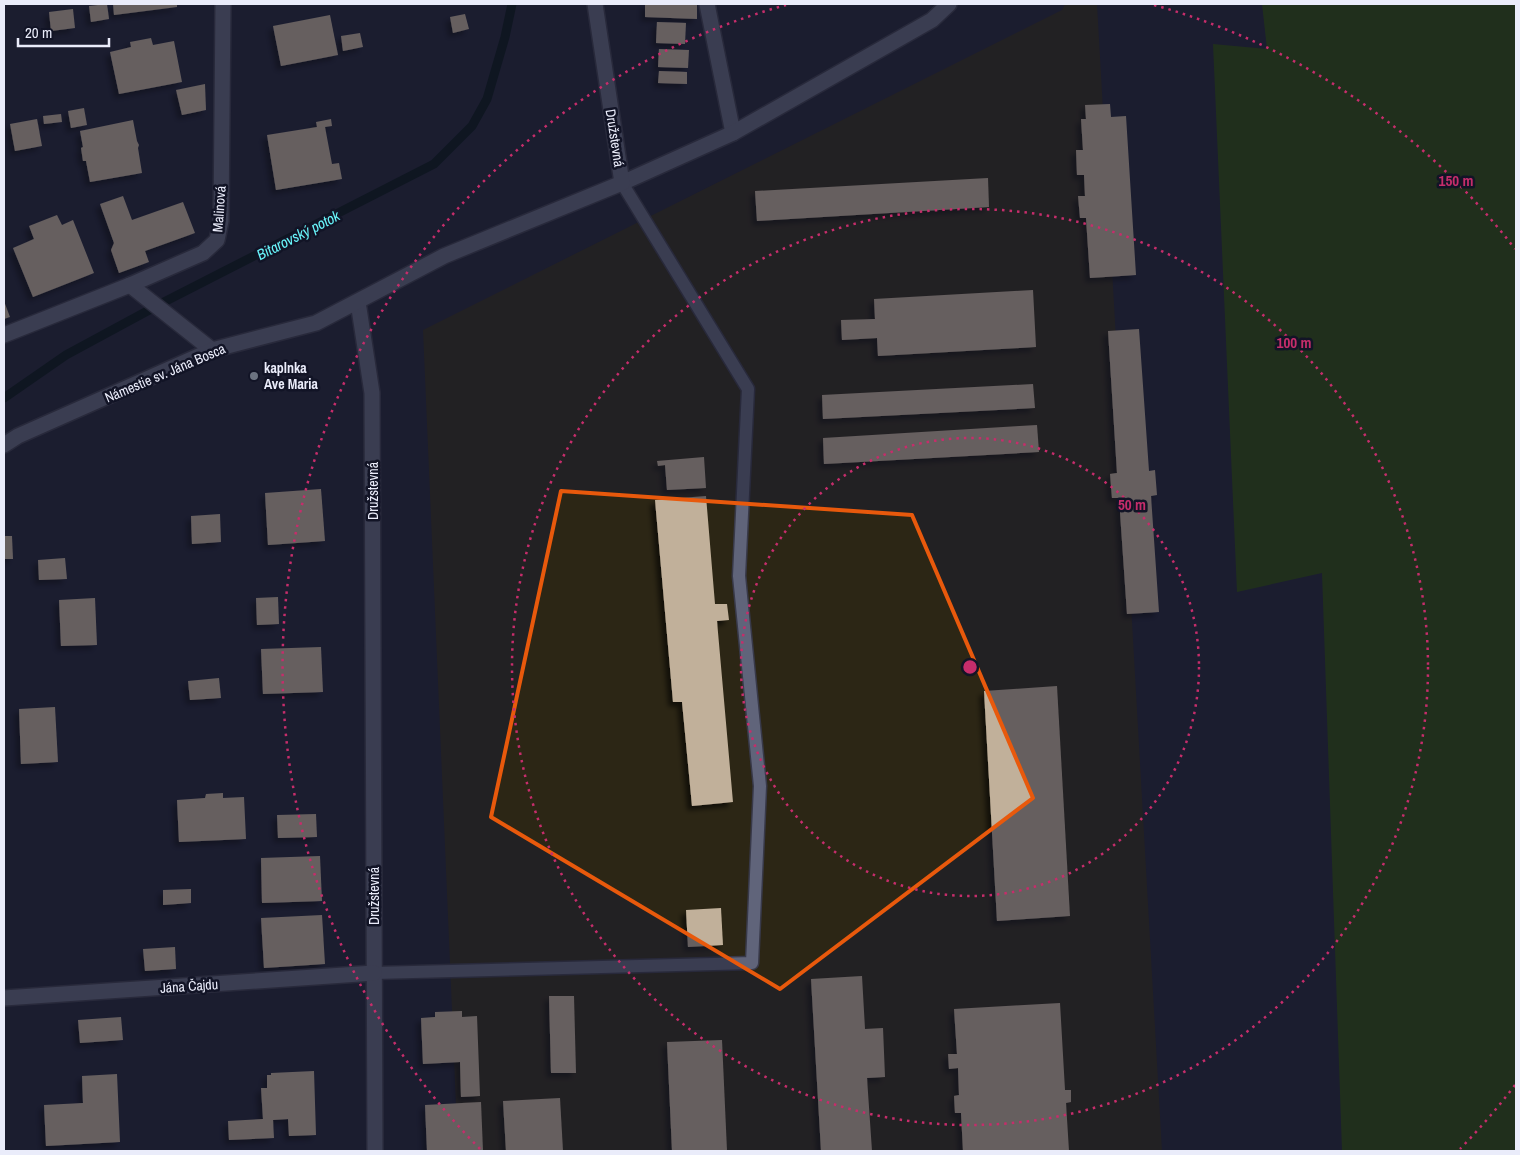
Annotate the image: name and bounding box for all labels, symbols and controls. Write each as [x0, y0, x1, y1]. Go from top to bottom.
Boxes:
scale bar [18, 15, 109, 47]
text: 20 m [25, 22, 52, 43]
street label: Družstevná [602, 108, 629, 169]
text: 150 m [1439, 170, 1473, 191]
street label: Malinová [208, 185, 230, 233]
water label: Bitarovský potok [253, 205, 344, 265]
text: 100 m [1277, 332, 1311, 353]
street label: Námestie sv. Jána Bosca [102, 339, 229, 407]
place label: kaplnka Ave Maria [264, 359, 318, 393]
marker: kaplnka Ave Maria [248, 370, 260, 382]
street label: Družstevná [364, 461, 382, 520]
text: 50 m [1118, 494, 1146, 515]
centre of rings [961, 658, 979, 676]
street label: Družstevná [365, 866, 383, 925]
street label: Jána Čajdu [159, 975, 219, 997]

